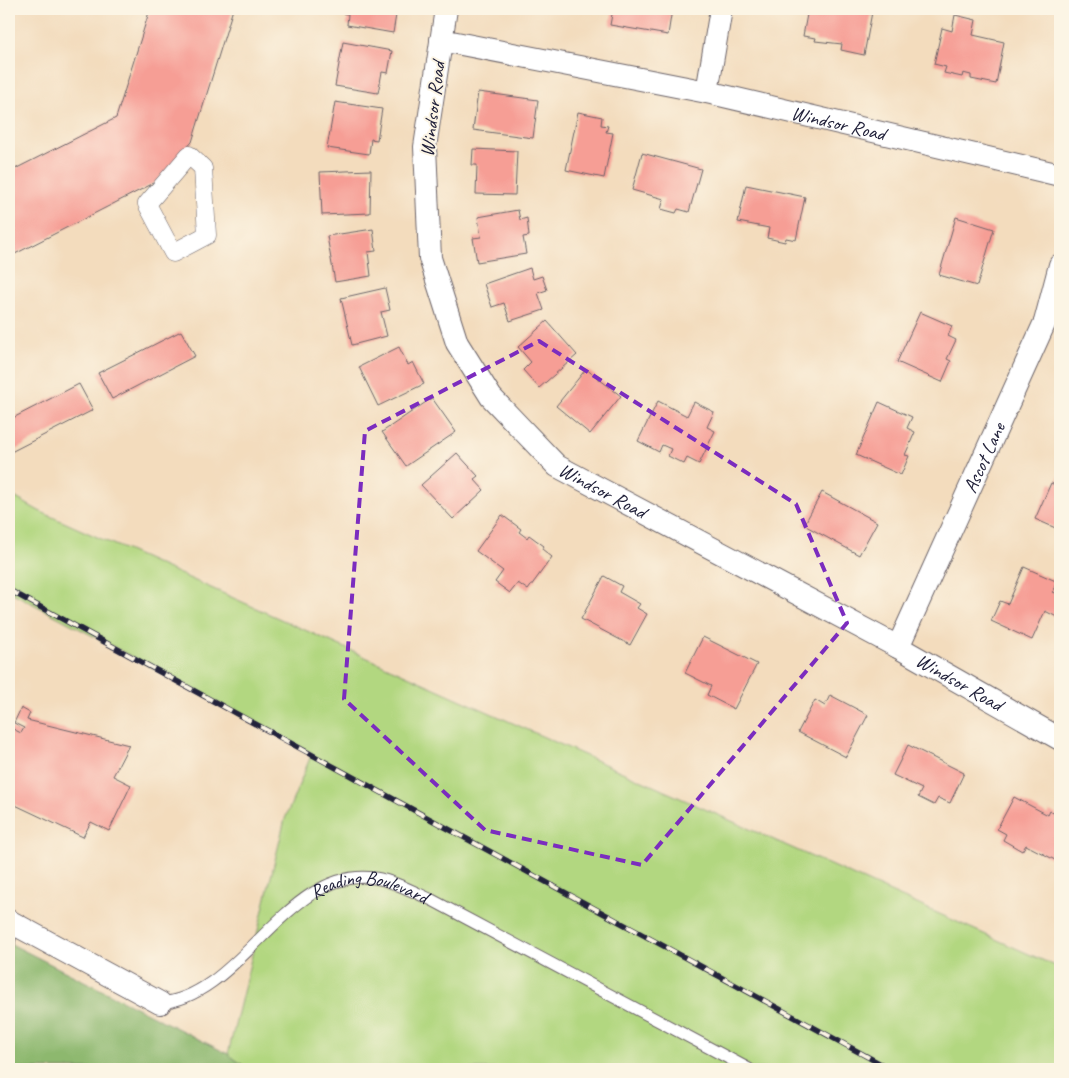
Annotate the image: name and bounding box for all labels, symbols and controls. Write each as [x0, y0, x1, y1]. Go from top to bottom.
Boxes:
street label: Windsor Road [414, 57, 451, 158]
street label: Windsor Road [789, 100, 891, 147]
street label: Ascot Lane [957, 417, 1011, 497]
street label: Windsor Road [554, 457, 653, 526]
street label: Windsor Road [911, 648, 1010, 718]
street label: Reading Boulevard [305, 865, 435, 911]

